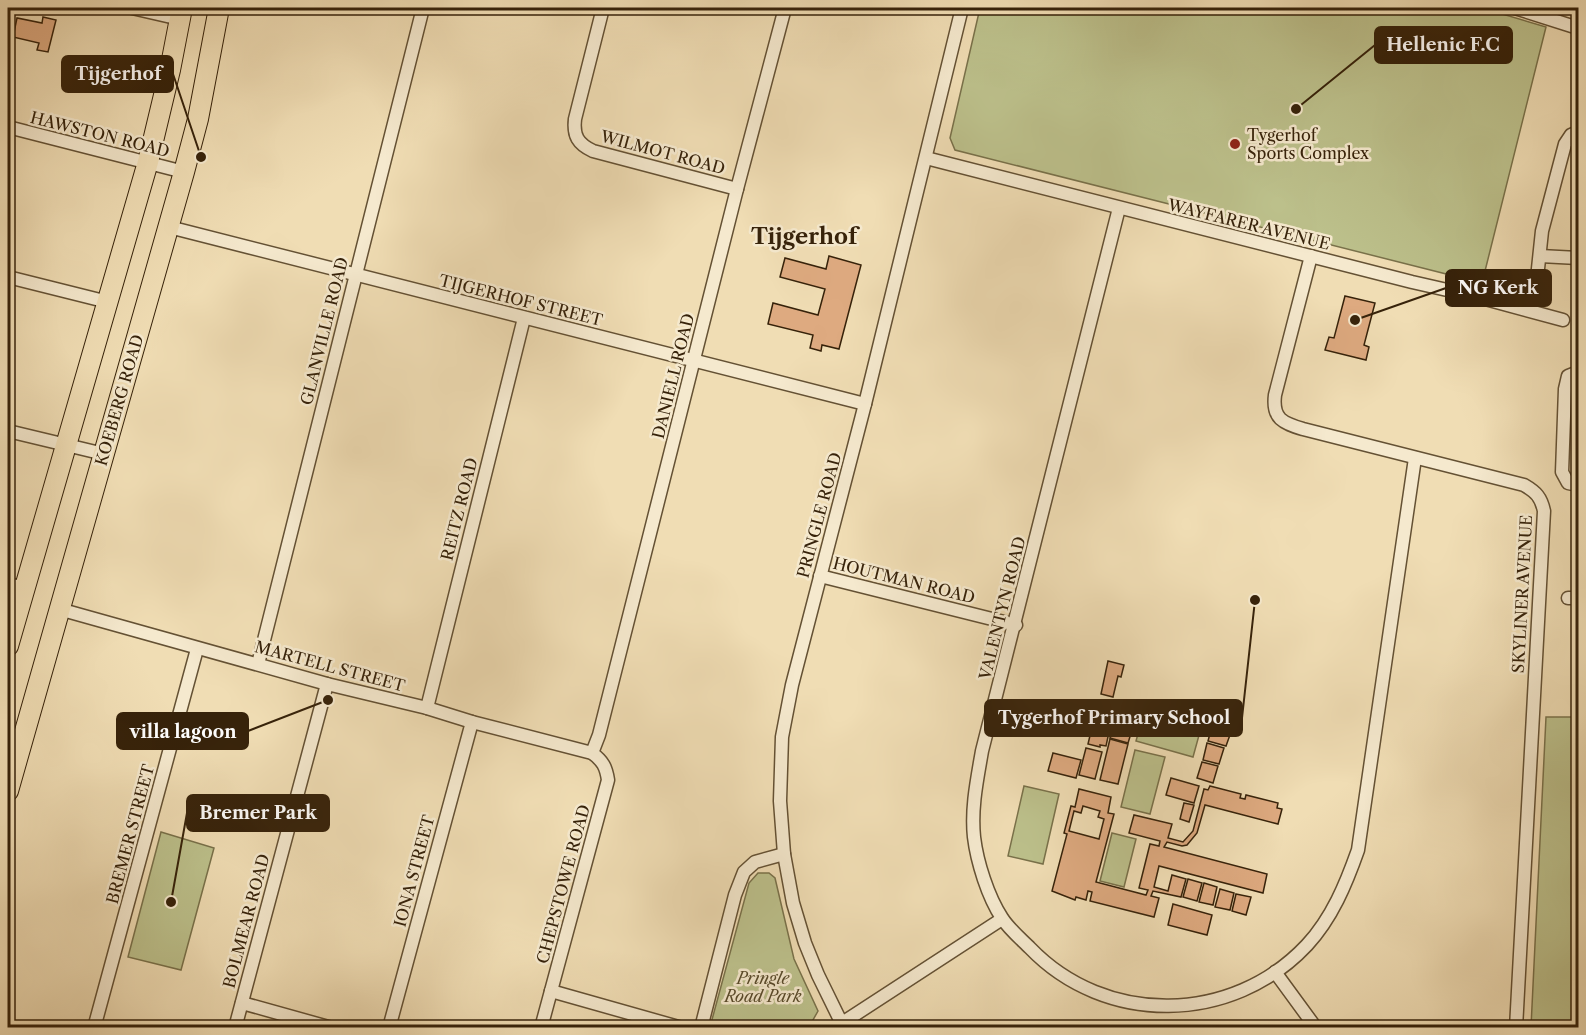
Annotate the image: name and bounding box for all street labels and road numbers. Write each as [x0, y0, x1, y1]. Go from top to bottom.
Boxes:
street label: HAWSTON ROAD [28, 107, 172, 161]
street label: WILMOT ROAD [597, 125, 728, 178]
street label: WAYFARER AVENUE [1165, 194, 1332, 254]
street label: GLANVILLE ROAD [296, 255, 352, 407]
street label: TIJGERHOF STREET [437, 270, 605, 330]
street label: DANIELL ROAD [648, 311, 698, 441]
street label: KOEBERG ROAD [91, 332, 147, 468]
street label: PRINGLE ROAD [793, 450, 845, 580]
street label: REITZ ROAD [437, 456, 481, 562]
street label: SKYLINER AVENUE [1508, 514, 1536, 674]
street label: VALENTYN ROAD [974, 534, 1029, 683]
street label: HOUTMAN ROAD [831, 553, 977, 607]
street label: MARTELL STREET [253, 636, 407, 696]
street label: BREMER STREET [102, 762, 158, 906]
street label: CHEPSTOWE ROAD [532, 802, 594, 966]
street label: IONA STREET [389, 813, 439, 929]
street label: BOLMEAR ROAD [218, 852, 274, 990]

